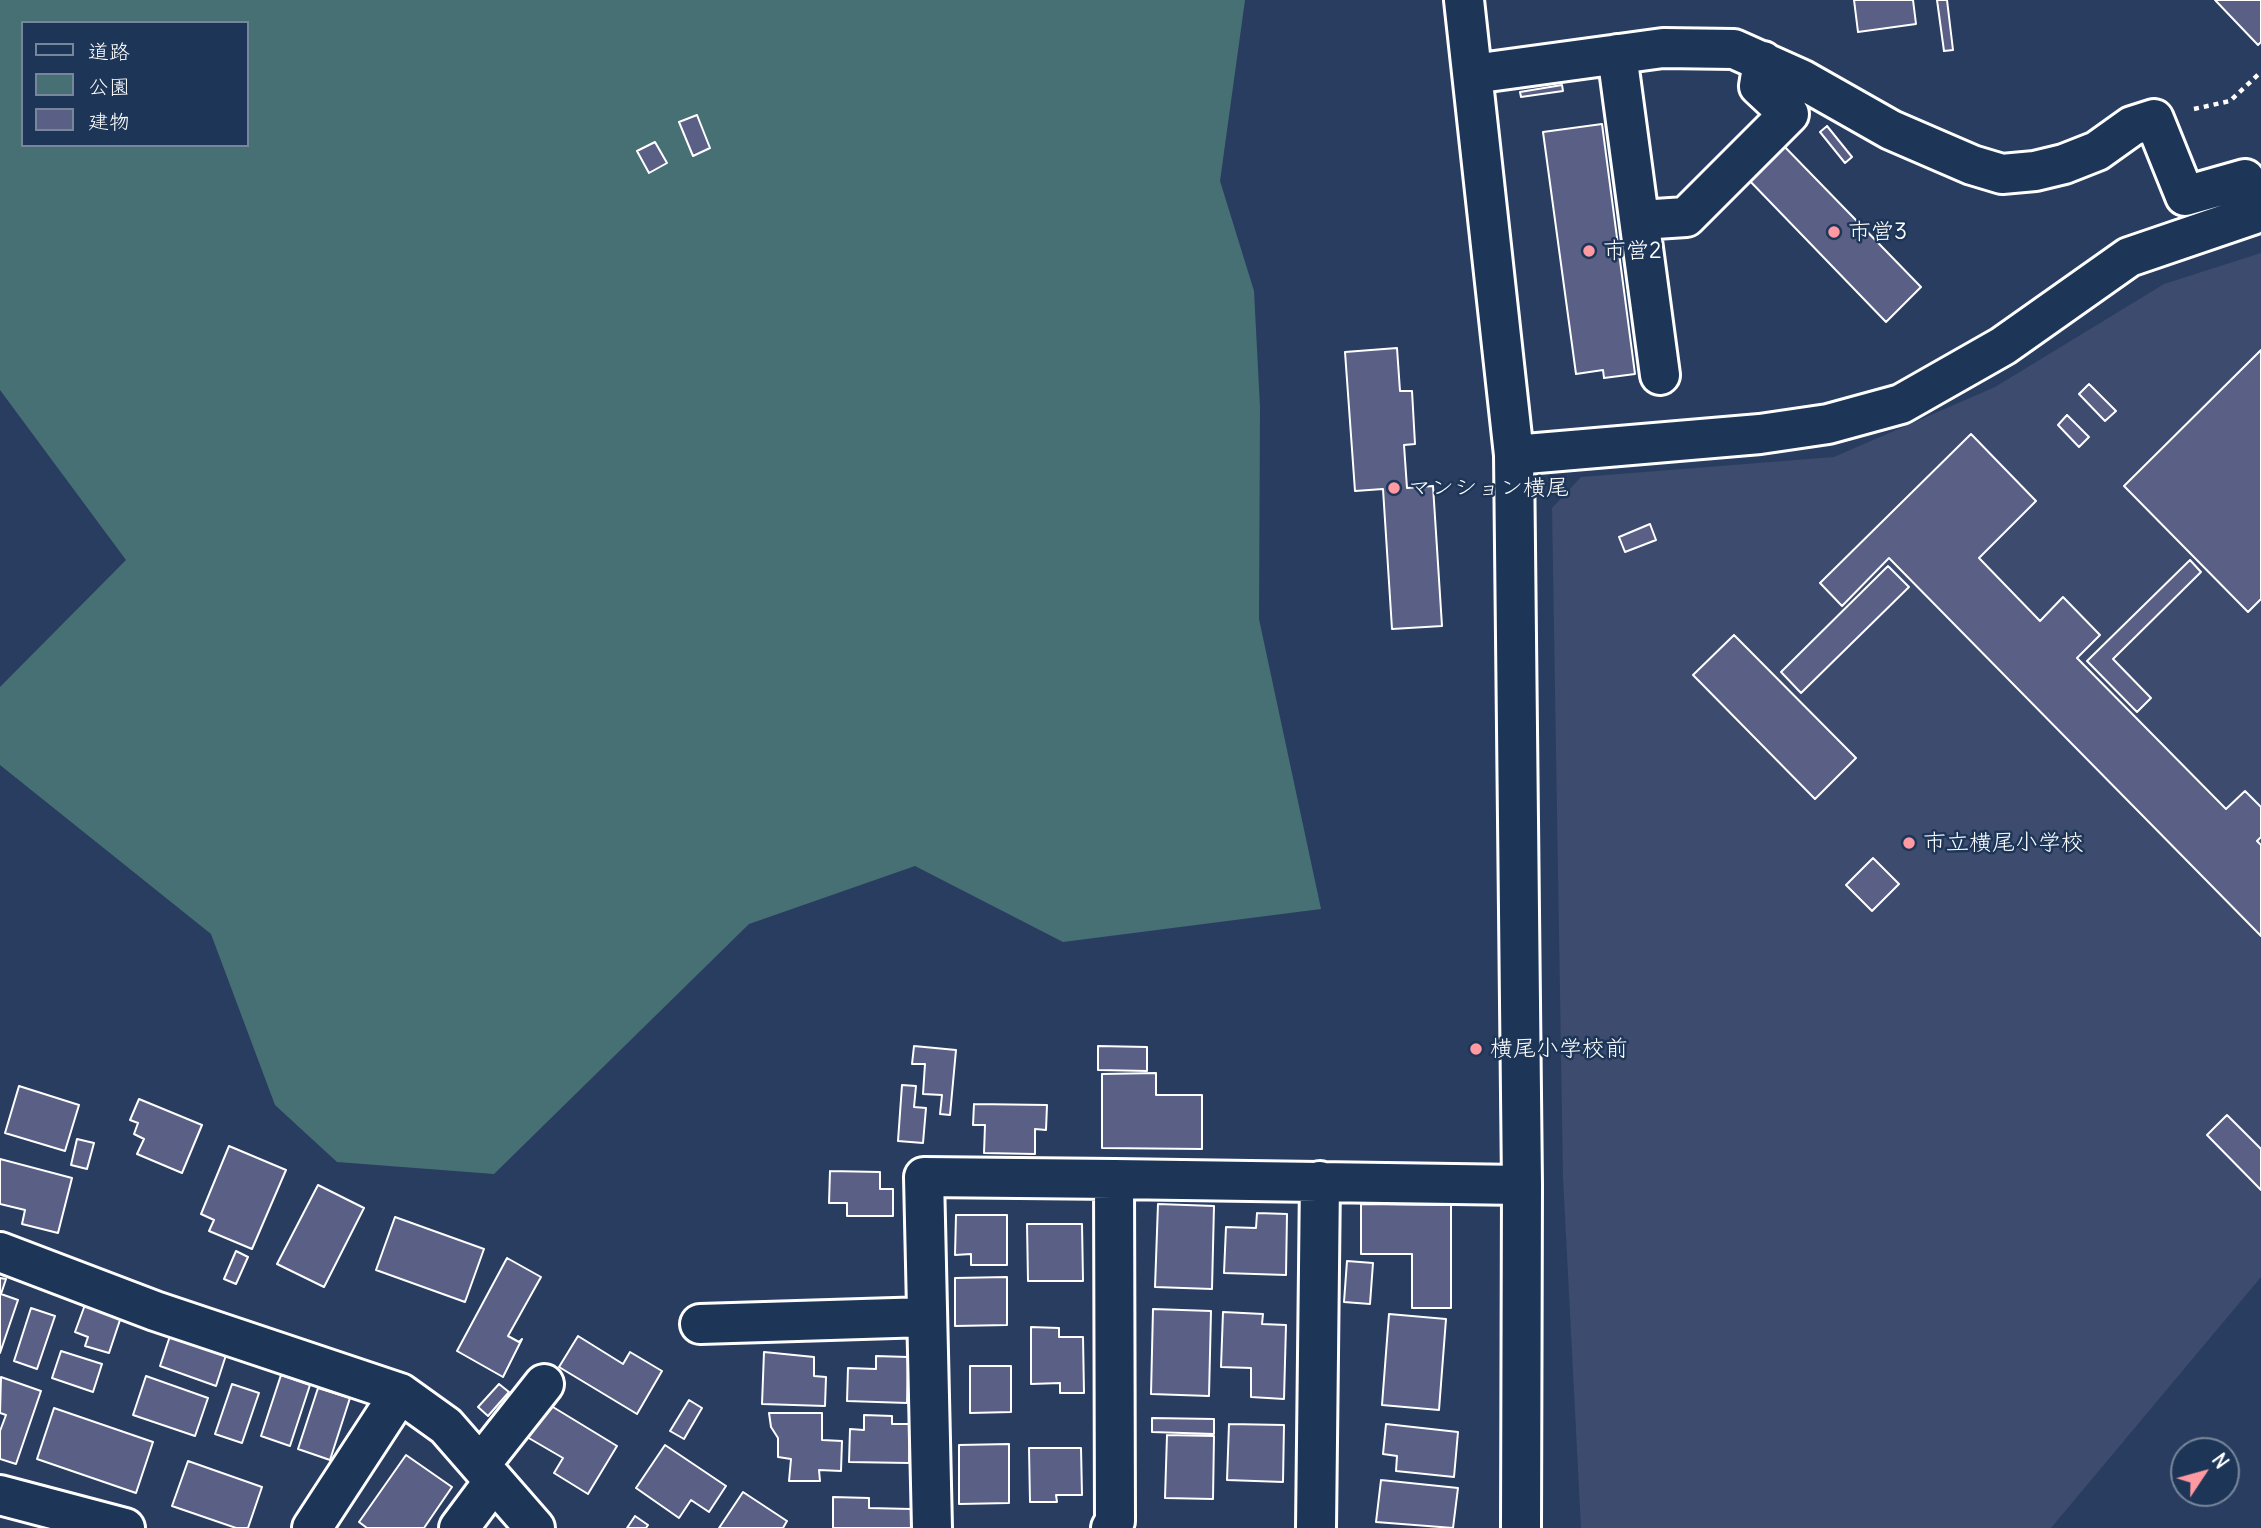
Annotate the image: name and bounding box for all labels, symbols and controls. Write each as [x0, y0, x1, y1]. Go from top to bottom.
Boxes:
legend [21, 21, 248, 147]
text: 道路 [88, 38, 130, 65]
text: 公園 [88, 73, 130, 100]
text: 建物 [88, 108, 130, 135]
place label: 市営3 [1848, 218, 1907, 246]
marker: 市営3 [1826, 224, 1842, 240]
place label: 市営2 [1603, 237, 1662, 265]
marker: 市営2 [1581, 243, 1597, 259]
place label: マンション横尾 [1408, 474, 1569, 502]
marker: マンション横尾 [1386, 480, 1402, 496]
place label: 市立横尾小学校 [1923, 829, 2084, 857]
marker: 市立横尾小学校 [1901, 835, 1917, 851]
place label: 横尾小学校前 [1490, 1035, 1628, 1063]
marker: 横尾小学校前 [1468, 1041, 1484, 1057]
north arrow [2170, 1437, 2240, 1507]
text: N [2207, 1448, 2234, 1473]

